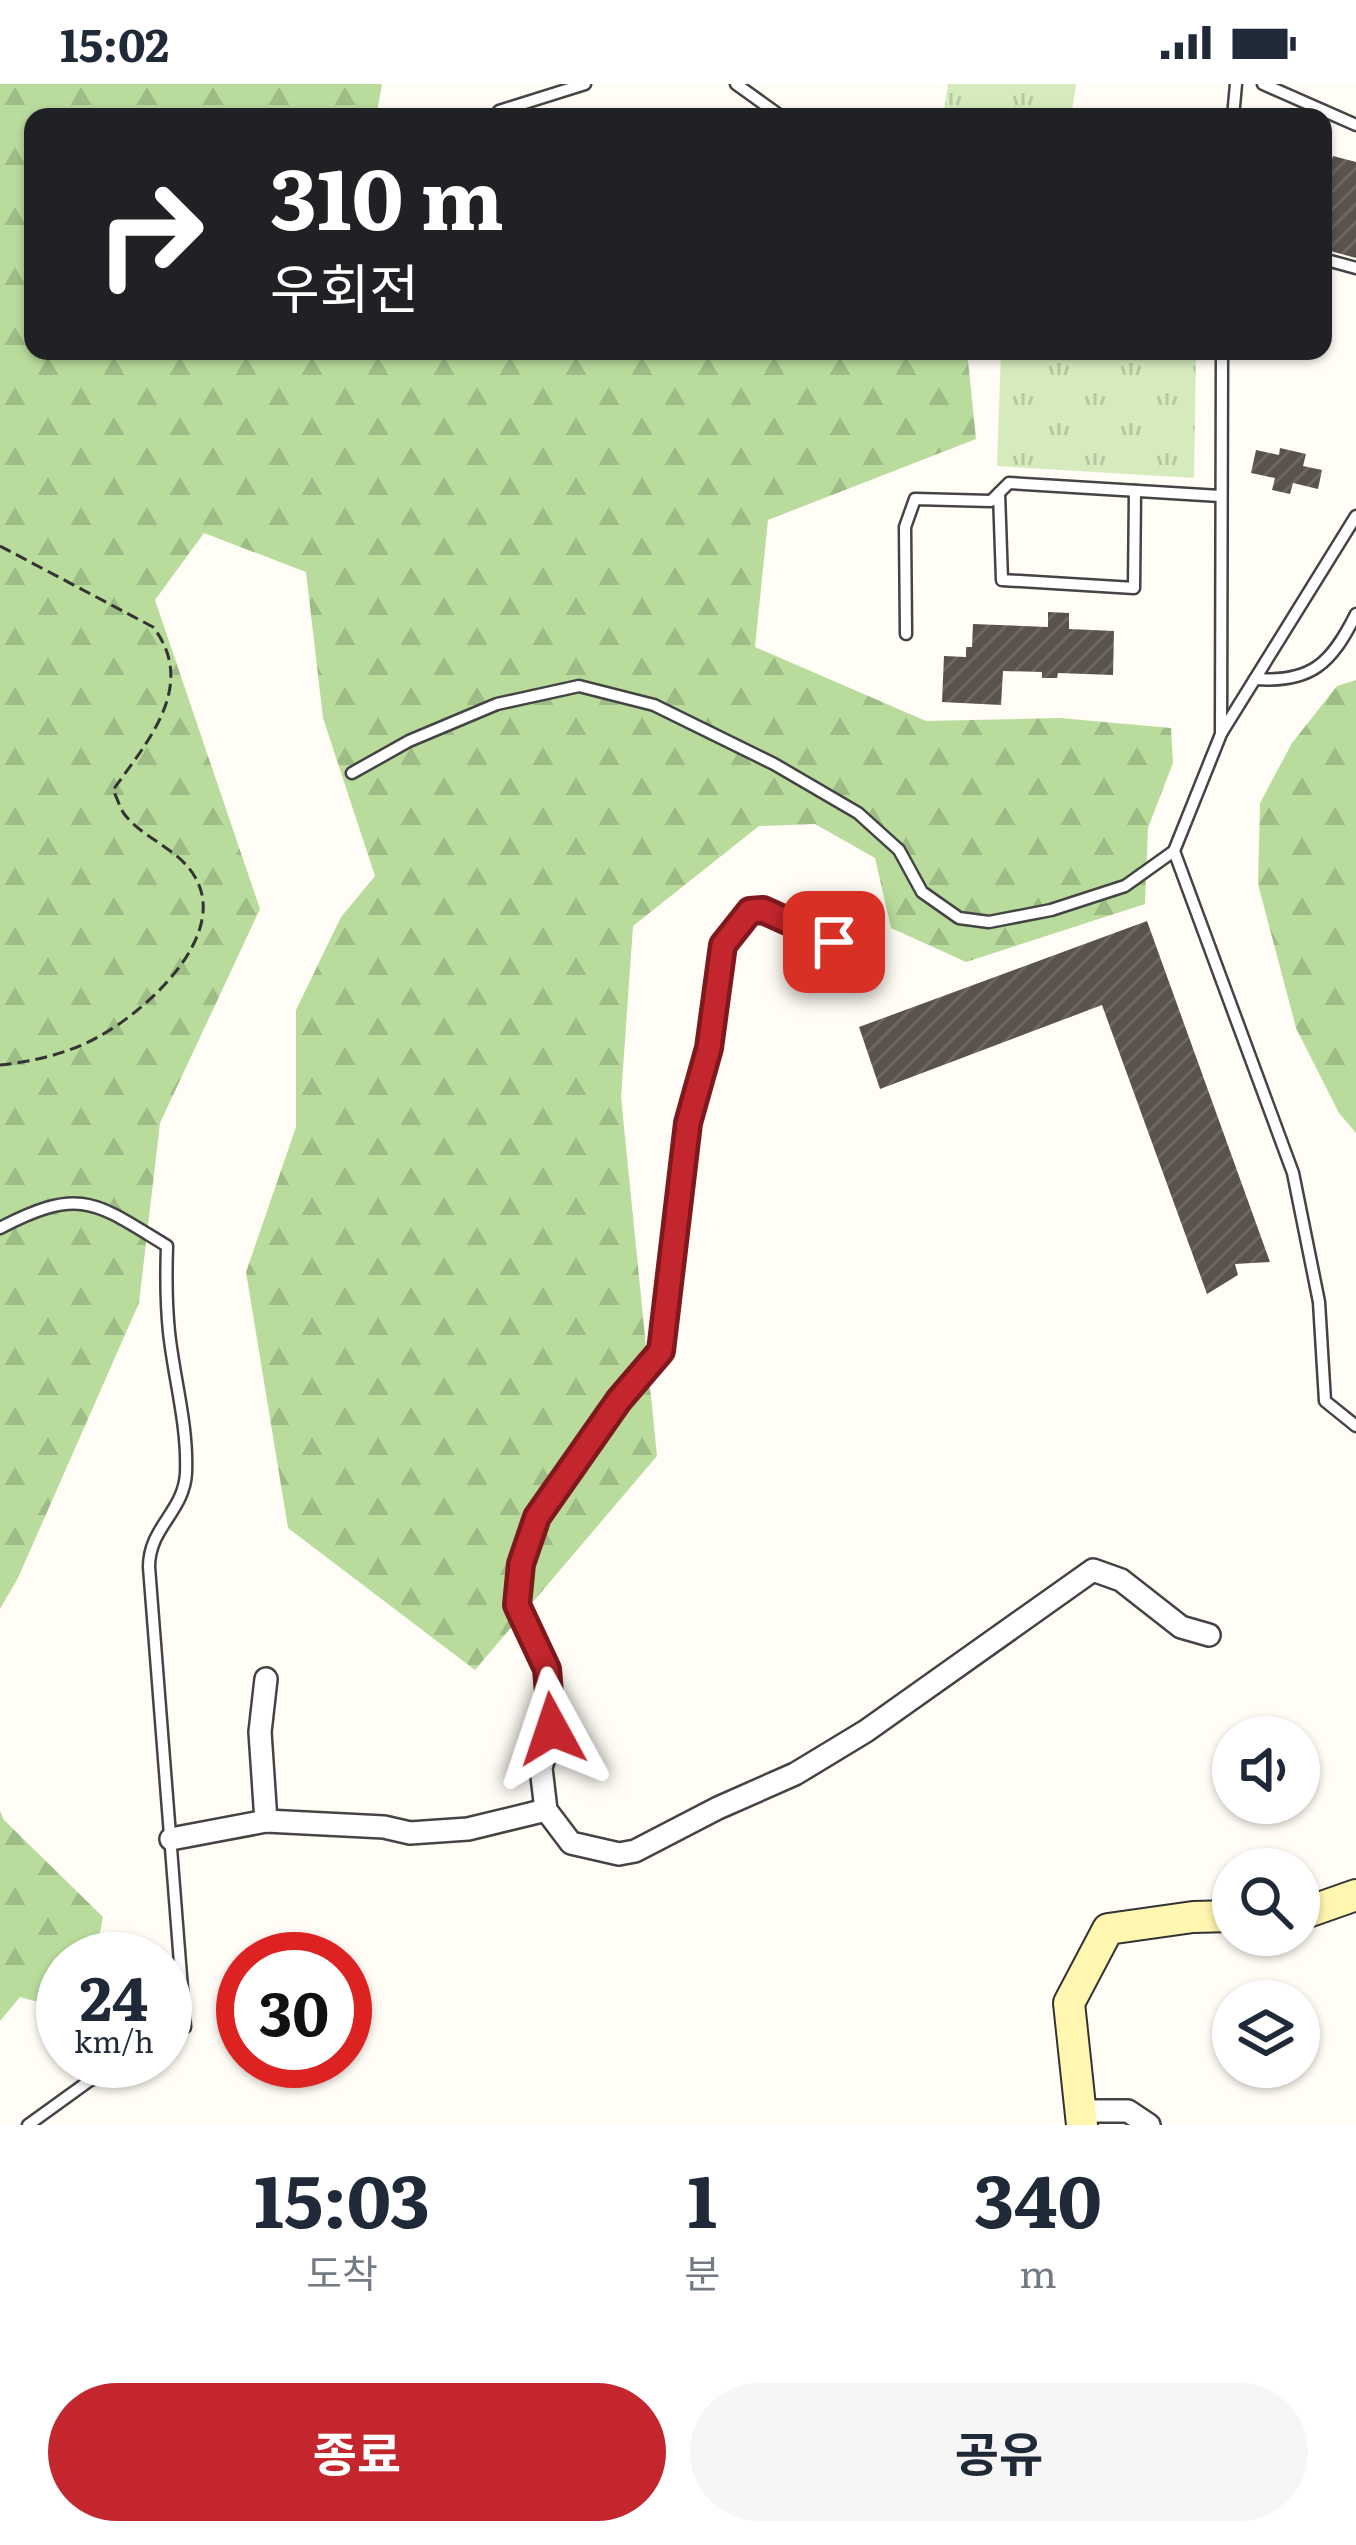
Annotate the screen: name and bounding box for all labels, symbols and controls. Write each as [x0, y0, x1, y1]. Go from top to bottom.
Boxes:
text: 15:02 [60, 9, 169, 76]
text: 310 m [270, 131, 504, 256]
icon: right [72, 156, 228, 312]
text: 우회전 [270, 245, 419, 326]
pin [783, 891, 885, 993]
icon: arrive [801, 909, 867, 975]
position arrow [489, 1666, 615, 1792]
map controls [1212, 1716, 1320, 2088]
button: sound [1212, 1716, 1320, 1824]
button: search [1212, 1848, 1320, 1956]
speed limit sign: 30 [216, 1932, 372, 2088]
text: 24 [80, 1950, 148, 2039]
button: layers [1212, 1980, 1320, 2088]
text: km/h [74, 2018, 154, 2062]
text: 15:03 [254, 2143, 430, 2250]
text: 1 [687, 2143, 717, 2250]
text: 340 [974, 2143, 1102, 2250]
text: 도착 [306, 2242, 378, 2300]
text: 분 [684, 2242, 720, 2300]
text: m [1019, 2242, 1057, 2300]
button: 종료 [48, 2383, 666, 2521]
button: 공유 [690, 2383, 1308, 2521]

